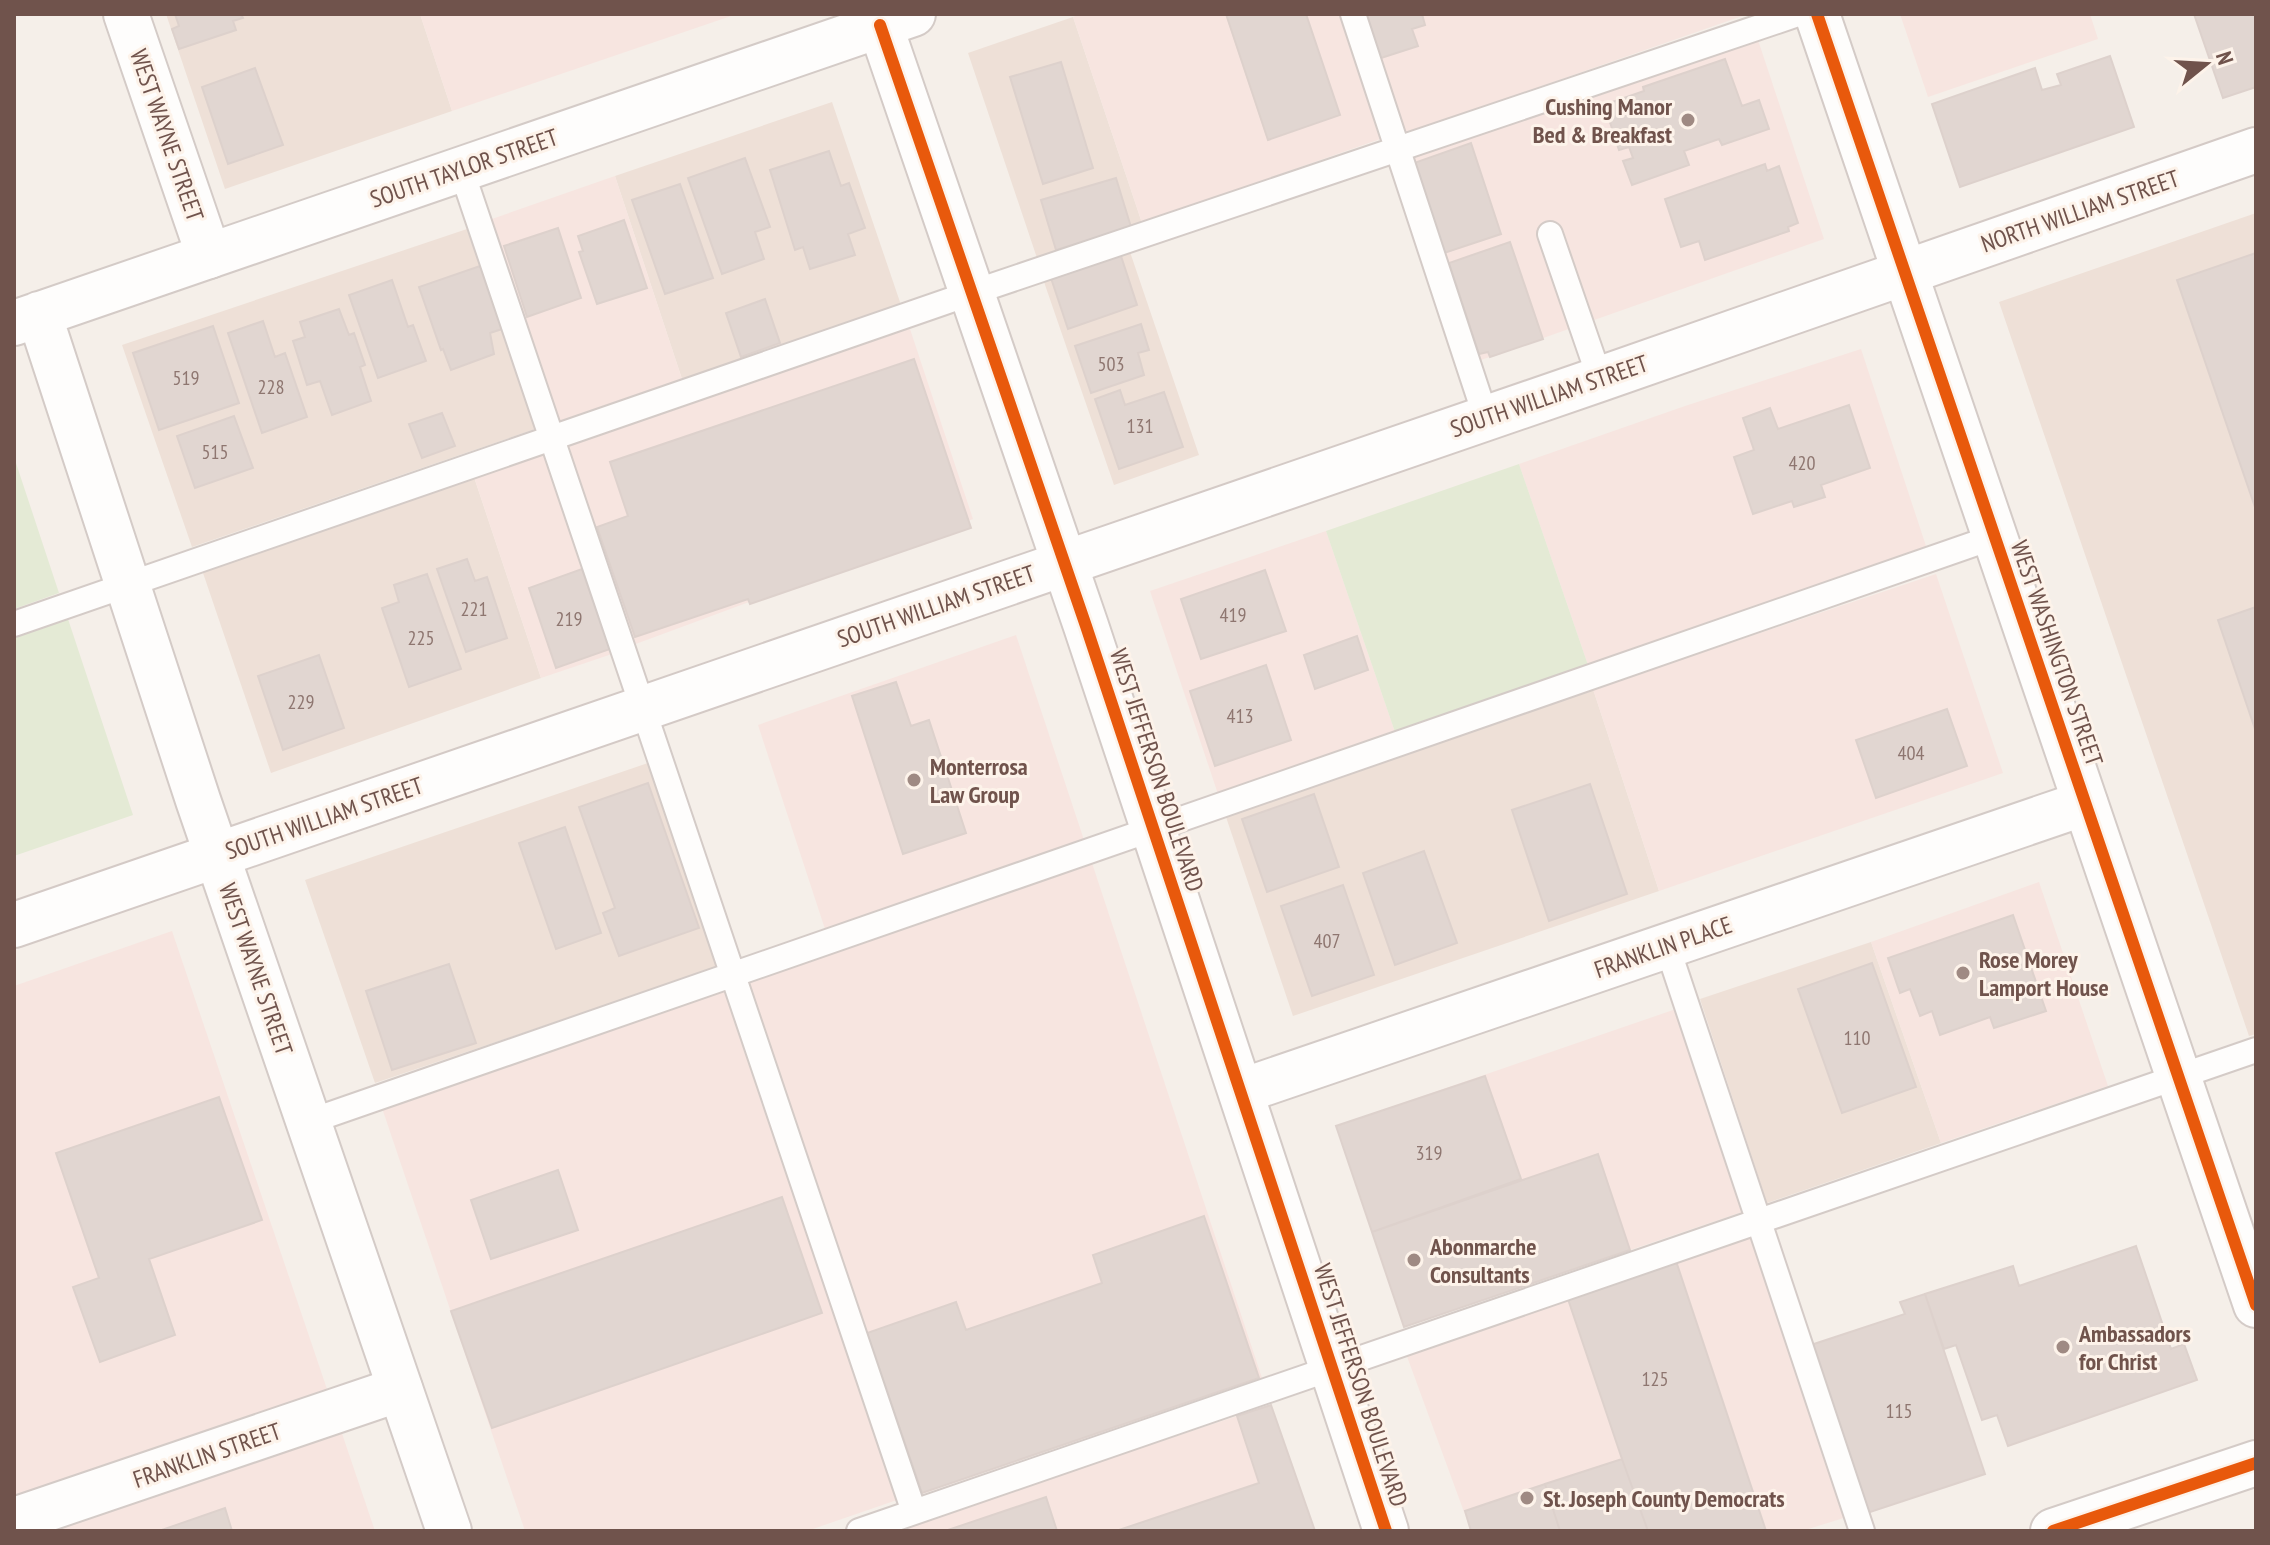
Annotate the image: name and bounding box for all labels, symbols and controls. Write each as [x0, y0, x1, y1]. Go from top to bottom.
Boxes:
north arrow [2166, 24, 2246, 104]
street label: WEST WAYNE STREET [123, 45, 211, 225]
text: N [2210, 48, 2240, 68]
place label: Cushing Manor Bed & Breakfast [1533, 91, 1673, 150]
marker: Cushing Manor Bed & Breakfast [1679, 111, 1697, 129]
street label: SOUTH TAYLOR STREET [366, 121, 562, 215]
street label: NORTH WILLIAM STREET [1977, 162, 2183, 259]
street label: SOUTH WILLIAM STREET [1446, 348, 1652, 444]
house number: 503 [1098, 351, 1125, 377]
house number: 519 [173, 365, 200, 391]
house number: 228 [258, 374, 285, 400]
house number: 131 [1127, 413, 1154, 439]
house number: 515 [202, 439, 229, 465]
house number: 420 [1789, 450, 1816, 476]
street label: WEST WASHINGTON STREET [2004, 536, 2110, 770]
street label: SOUTH WILLIAM STREET [833, 558, 1039, 654]
house number: 221 [461, 596, 488, 622]
house number: 419 [1220, 602, 1247, 628]
house number: 219 [556, 606, 583, 632]
house number: 225 [408, 625, 435, 651]
street label: WEST JEFFERSON BOULEVARD [1103, 645, 1211, 895]
house number: 229 [288, 689, 315, 715]
house number: 413 [1227, 703, 1254, 729]
house number: 404 [1898, 740, 1925, 766]
place label: Monterrosa Law Group [930, 751, 1028, 810]
street label: SOUTH WILLIAM STREET [221, 770, 427, 866]
marker: Monterrosa Law Group [905, 771, 923, 789]
street label: WEST WAYNE STREET [212, 879, 300, 1059]
street label: FRANKLIN PLACE [1590, 909, 1736, 985]
house number: 407 [1314, 928, 1341, 954]
place label: Rose Morey Lamport House [1979, 944, 2109, 1003]
marker: Rose Morey Lamport House [1954, 964, 1972, 982]
house number: 110 [1844, 1025, 1871, 1051]
house number: 319 [1416, 1140, 1443, 1166]
place label: Abonmarche Consultants [1429, 1231, 1536, 1290]
marker: Abonmarche Consultants [1405, 1251, 1423, 1269]
street label: WEST JEFFERSON BOULEVARD [1307, 1260, 1415, 1510]
place label: Ambassadors for Christ [2078, 1318, 2191, 1377]
marker: Ambassadors for Christ [2054, 1338, 2072, 1356]
house number: 125 [1642, 1366, 1669, 1392]
house number: 115 [1886, 1398, 1913, 1424]
street label: FRANKLIN STREET [129, 1415, 285, 1495]
place label: St. Joseph County Democrats [1543, 1483, 1785, 1514]
marker: St. Joseph County Democrats [1518, 1489, 1536, 1507]

